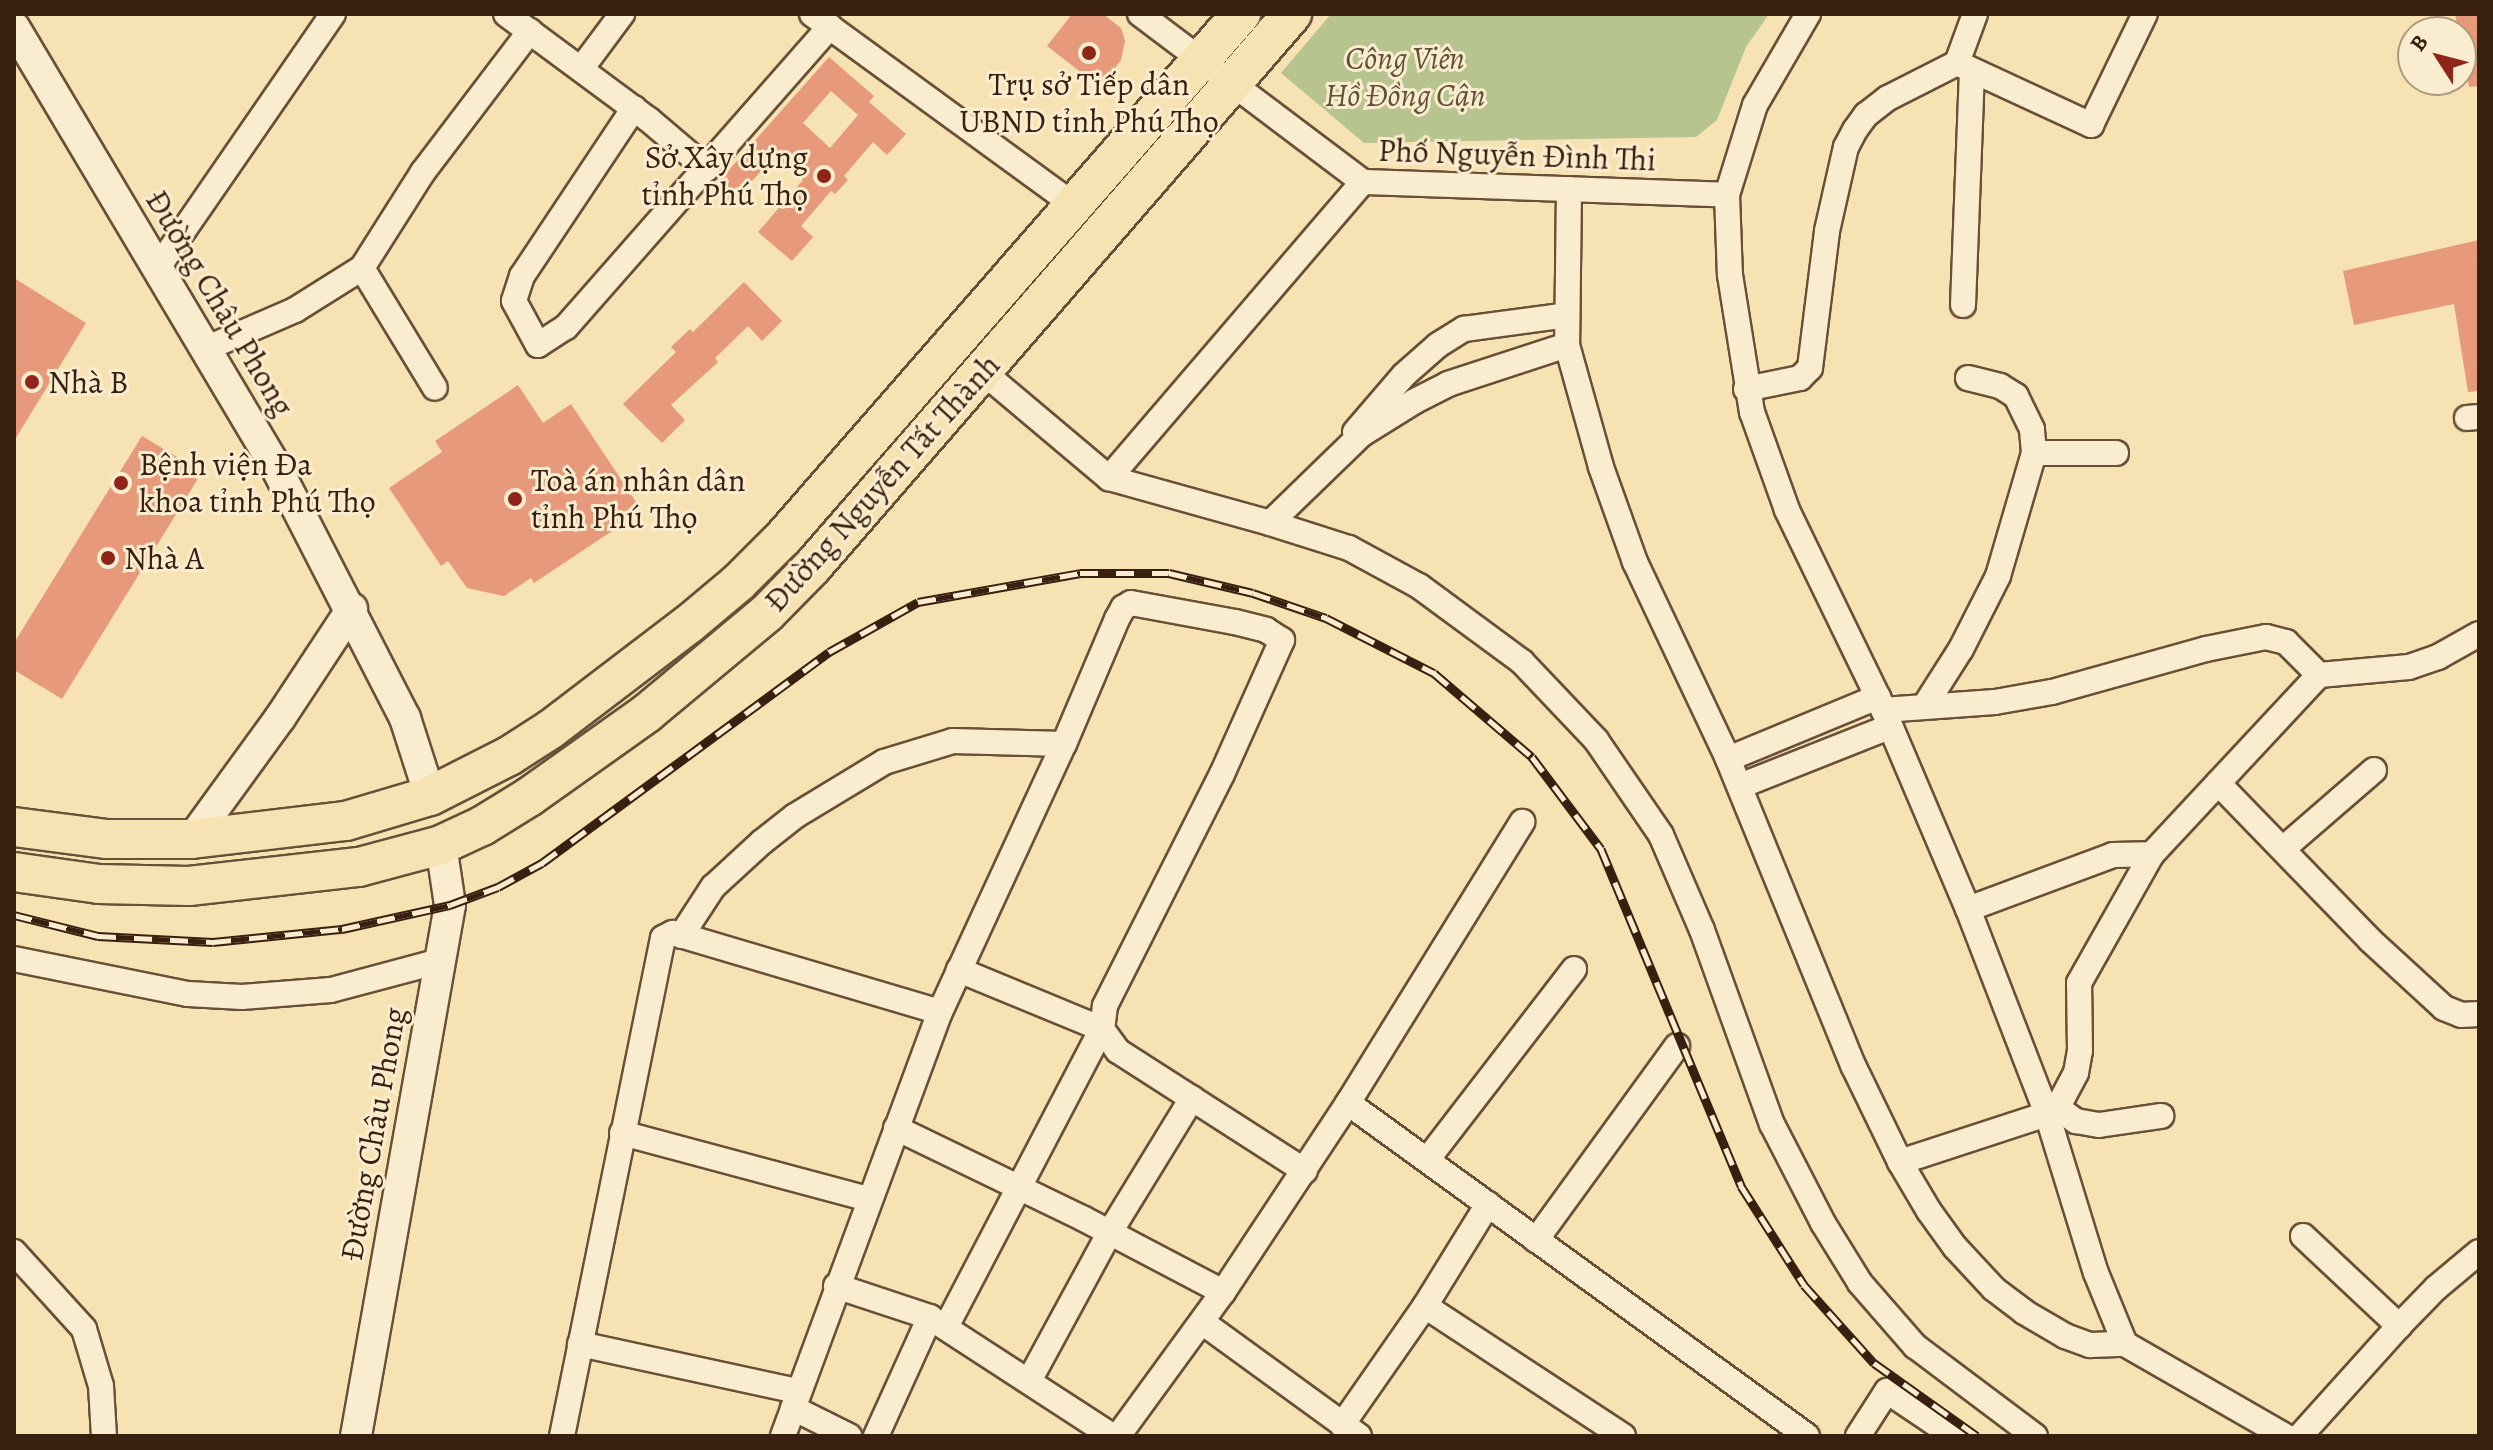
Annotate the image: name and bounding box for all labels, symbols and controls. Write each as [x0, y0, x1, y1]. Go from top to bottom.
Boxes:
north arrow [2397, 16, 2477, 96]
text: B [2403, 29, 2435, 57]
park label: Công Viên Hồ Đồng Cận [1325, 40, 1485, 115]
marker: Trụ sở Tiếp dân UBND tỉnh Phú Thọ [1080, 44, 1098, 62]
place label: Trụ sở Tiếp dân UBND tỉnh Phú Thọ [959, 66, 1219, 141]
street label: Phố Nguyễn Đình Thi [1377, 131, 1657, 179]
place label: Sở Xây dựng tỉnh Phú Thọ [641, 139, 808, 214]
marker: Sở Xây dựng tỉnh Phú Thọ [815, 167, 833, 185]
street label: Đường Châu Phong [137, 183, 303, 423]
street label: Đường Nguyễn Tất Thành [756, 346, 1008, 620]
place label: Nhà B [48, 363, 128, 401]
marker: Nhà B [23, 373, 41, 391]
place label: Bệnh viện Đa khoa tỉnh Phú Thọ [139, 446, 376, 521]
place label: Toà án nhân dân tỉnh Phú Thọ [531, 462, 746, 537]
marker: Bệnh viện Đa khoa tỉnh Phú Thọ [110, 472, 132, 494]
marker: Toà án nhân dân tỉnh Phú Thọ [506, 490, 524, 508]
place label: Nhà A [124, 539, 204, 577]
marker: Nhà A [99, 549, 117, 567]
street label: Đường Châu Phong [332, 1004, 414, 1264]

